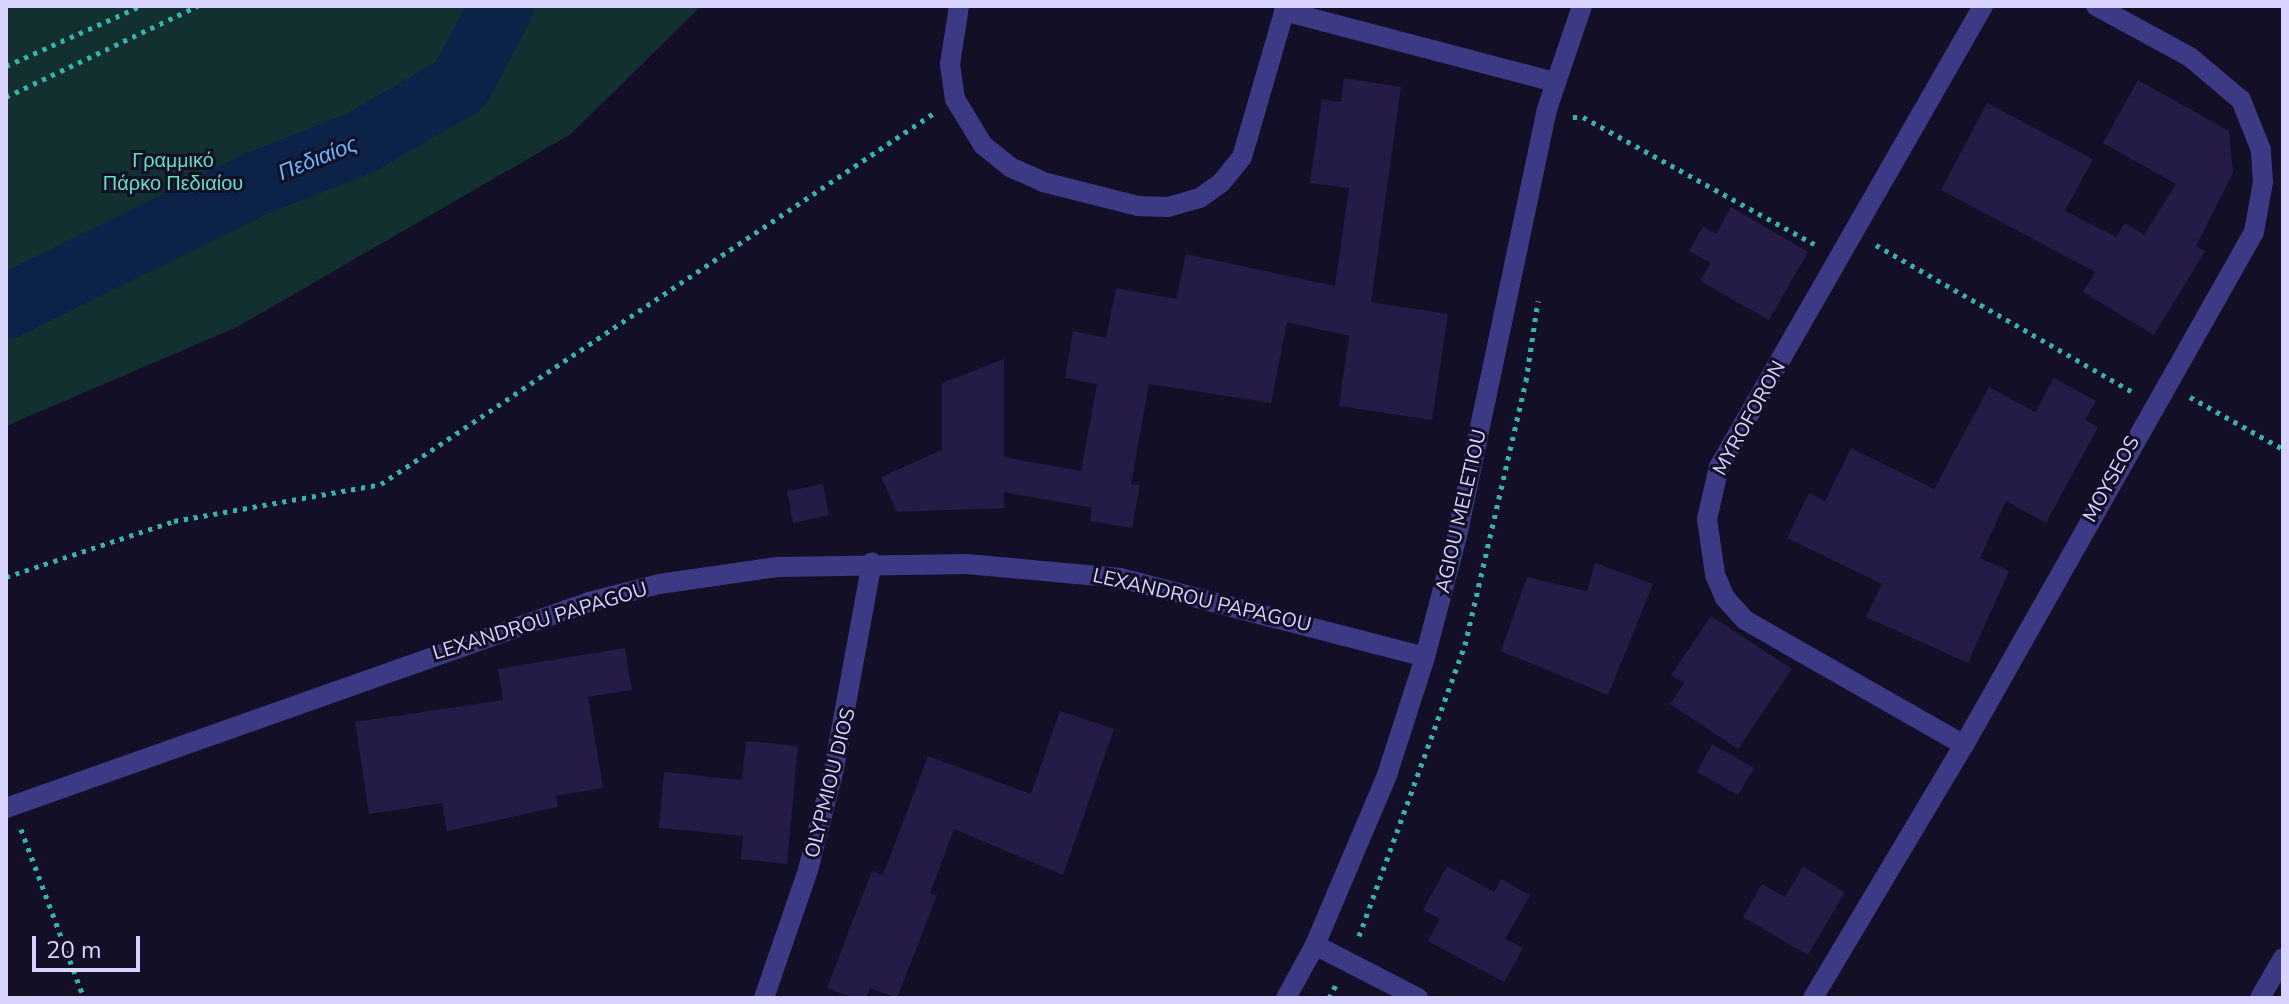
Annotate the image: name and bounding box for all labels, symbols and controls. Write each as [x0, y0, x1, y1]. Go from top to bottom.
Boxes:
water label: Πεδιαίος [275, 131, 361, 187]
park label: Γραμμικό Πάρκο Πεδιαίου [103, 148, 243, 195]
street label: MYROFORON [1708, 356, 1790, 480]
street label: AGIOU MELETIOU [1431, 427, 1491, 595]
street label: MOYSEOS [2078, 432, 2144, 526]
street label: LEXANDROU PAPAGOU [1090, 563, 1314, 637]
street label: LEXANDROU PAPAGOU [430, 577, 650, 665]
street label: OLYPMIOU DIOS [800, 706, 860, 860]
scale bar [36, 920, 144, 970]
text: 20 m [46, 934, 102, 966]

